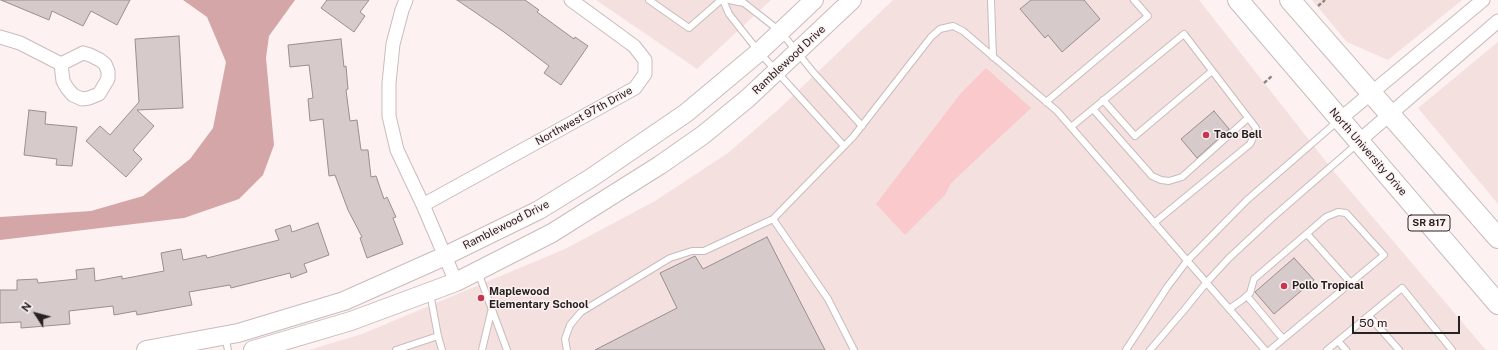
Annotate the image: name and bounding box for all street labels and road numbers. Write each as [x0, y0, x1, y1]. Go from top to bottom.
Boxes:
street label: Ramblewood Drive [750, 23, 828, 97]
street label: Northwest 97th Drive [533, 84, 635, 148]
street label: North University Drive [1326, 105, 1410, 199]
street label: Ramblewood Drive [461, 198, 551, 252]
road number: SR 817 [1408, 215, 1450, 231]

